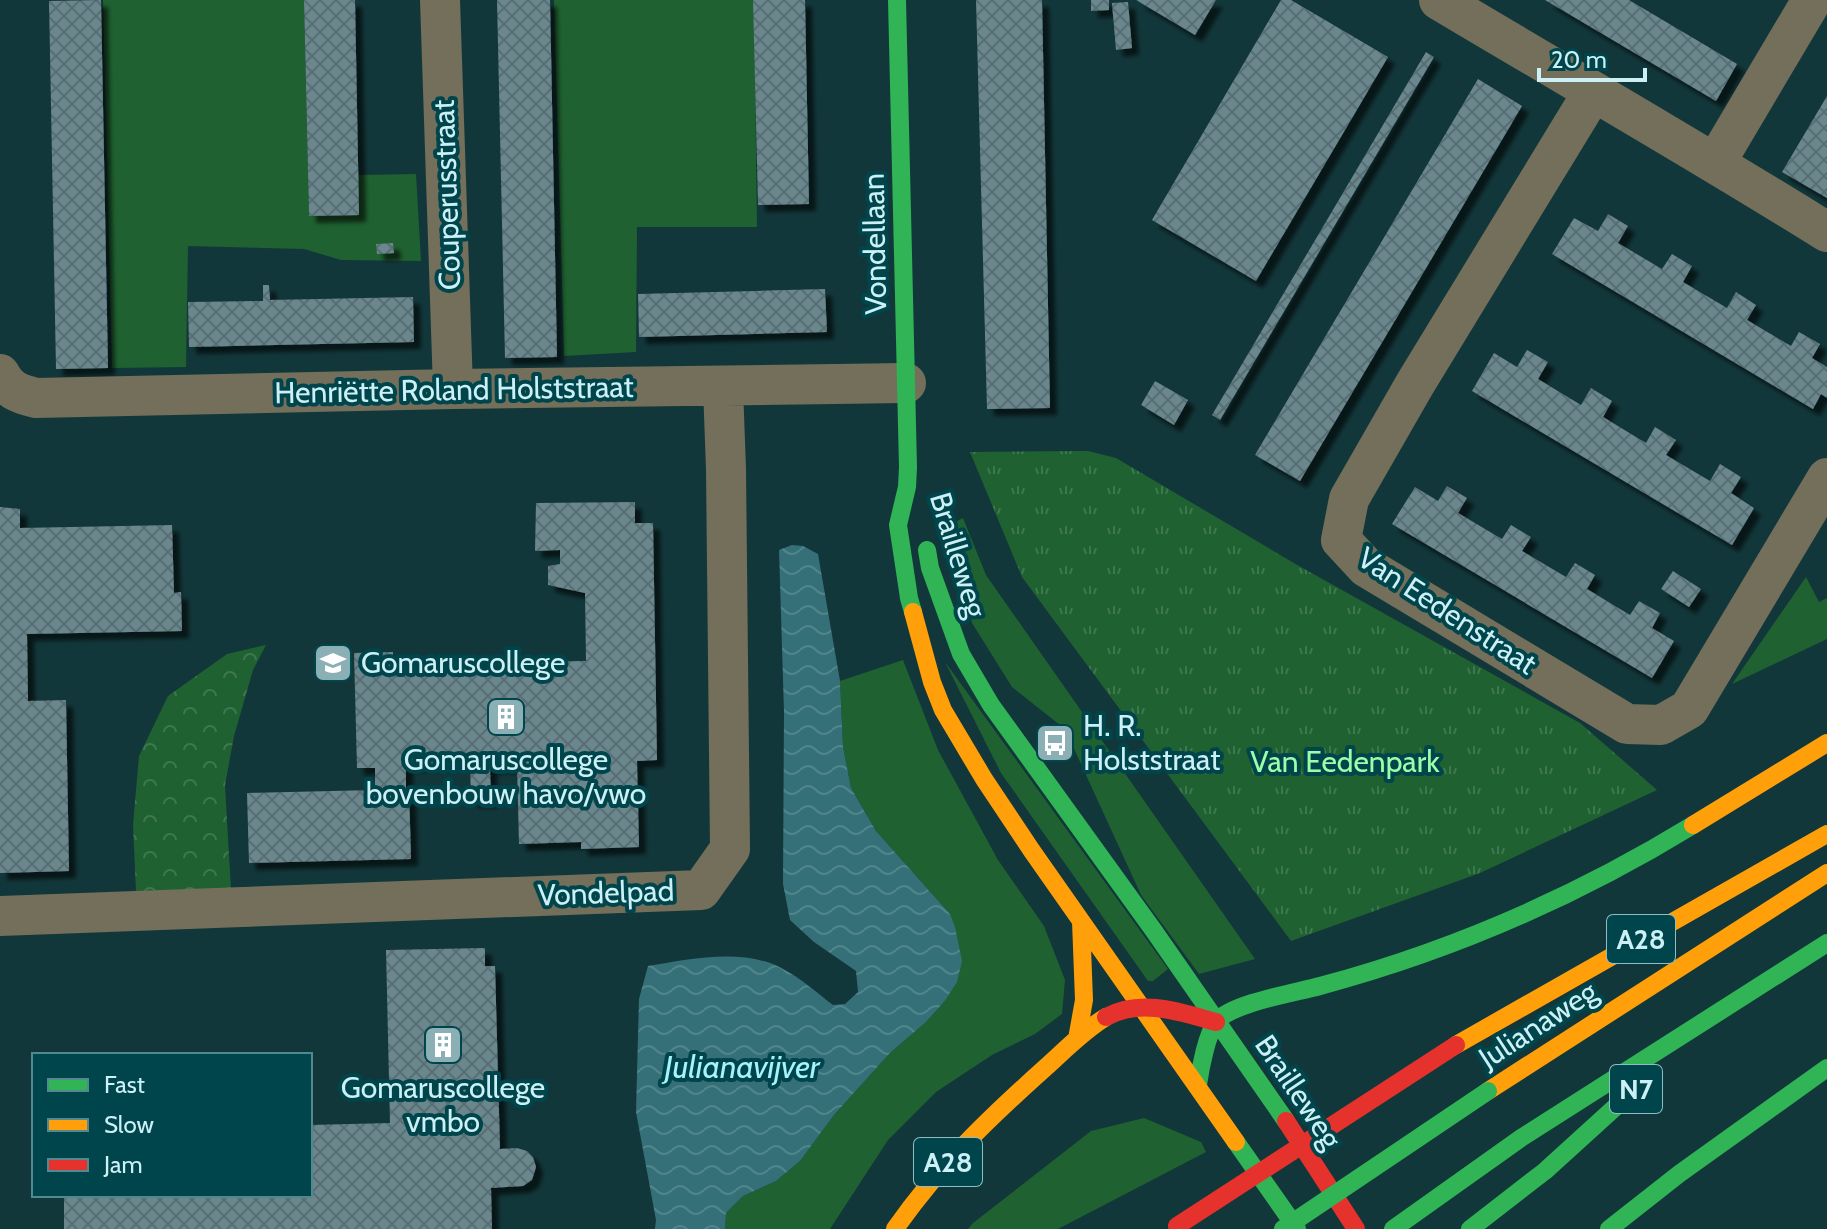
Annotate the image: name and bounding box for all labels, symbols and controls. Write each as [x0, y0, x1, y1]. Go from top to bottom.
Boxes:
scale bar [1539, 32, 1645, 82]
text: 20 m [1551, 45, 1607, 74]
street label: Couperusstraat [425, 99, 468, 291]
street label: Vondellaan [855, 173, 894, 315]
street label: Henriëtte Roland Holststraat [274, 368, 634, 411]
street label: Brailleweg [922, 488, 995, 623]
street label: Van Eedenstraat [1351, 539, 1544, 682]
school or university icon: Gomaruscollege [312, 642, 354, 684]
place label: Gomaruscollege [361, 644, 565, 681]
building icon: Gomaruscollege bovenbouw havo/vwo [485, 696, 527, 738]
place label: H. R. Holststraat [1083, 707, 1220, 778]
bus stop icon: H. R. Holststraat [1034, 722, 1076, 764]
place label: Gomaruscollege bovenbouw havo/vwo [366, 741, 646, 812]
park label: Van Eedenpark [1250, 743, 1440, 780]
street label: Vondelpad [537, 872, 675, 913]
road number: A28 [1607, 915, 1675, 963]
street label: Julianaweg [1471, 972, 1605, 1077]
building icon: Gomaruscollege vmbo [422, 1024, 464, 1066]
street label: Brailleweg [1247, 1028, 1350, 1156]
water label: Julianavijver [661, 1047, 821, 1086]
legend [32, 1053, 312, 1197]
road number: N7 [1610, 1065, 1662, 1113]
place label: Gomaruscollege vmbo [341, 1069, 545, 1140]
text: Fast [104, 1070, 145, 1099]
text: Slow [104, 1110, 154, 1139]
road number: A28 [914, 1138, 982, 1186]
text: Jam [103, 1150, 142, 1179]

